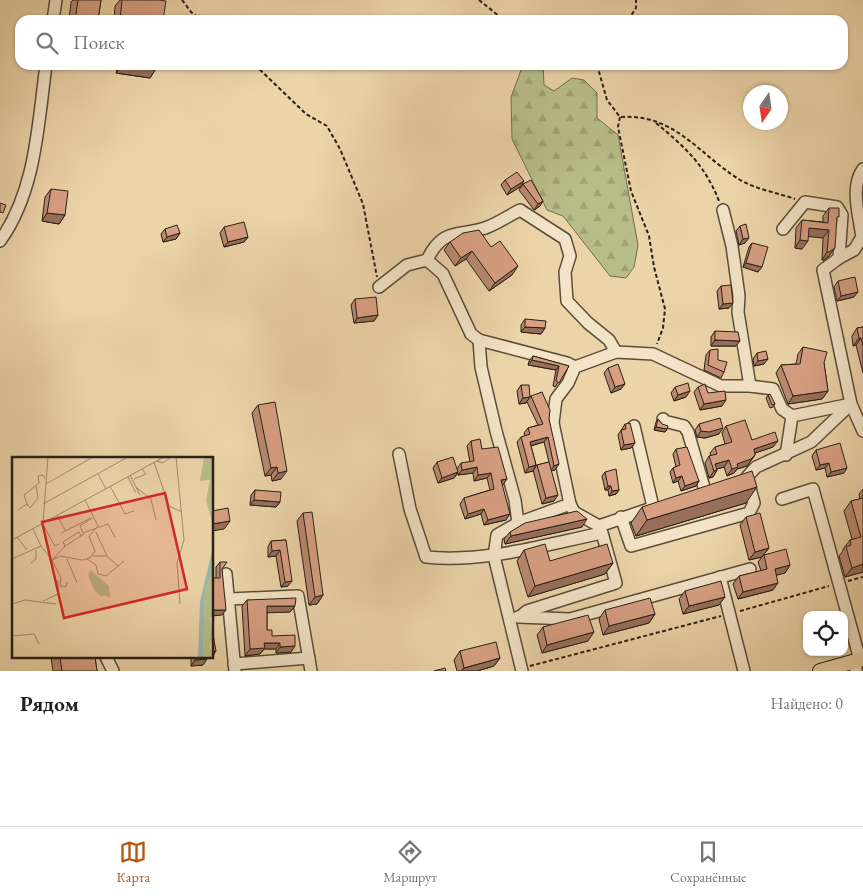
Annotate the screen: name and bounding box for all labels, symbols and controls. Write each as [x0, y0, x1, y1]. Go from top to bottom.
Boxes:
search box [15, 15, 848, 70]
icon: search [33, 29, 61, 57]
text: Поиск [73, 30, 125, 55]
north arrow [743, 85, 788, 130]
inset map [12, 457, 214, 658]
map controls [803, 611, 848, 656]
button: locate [803, 611, 848, 656]
text: Рядом [20, 690, 79, 717]
text: Найдено: 0 [771, 693, 843, 714]
tab: Карта [117, 838, 150, 886]
tab: Маршрут [383, 838, 437, 886]
tab: Сохранённые [670, 838, 746, 886]

